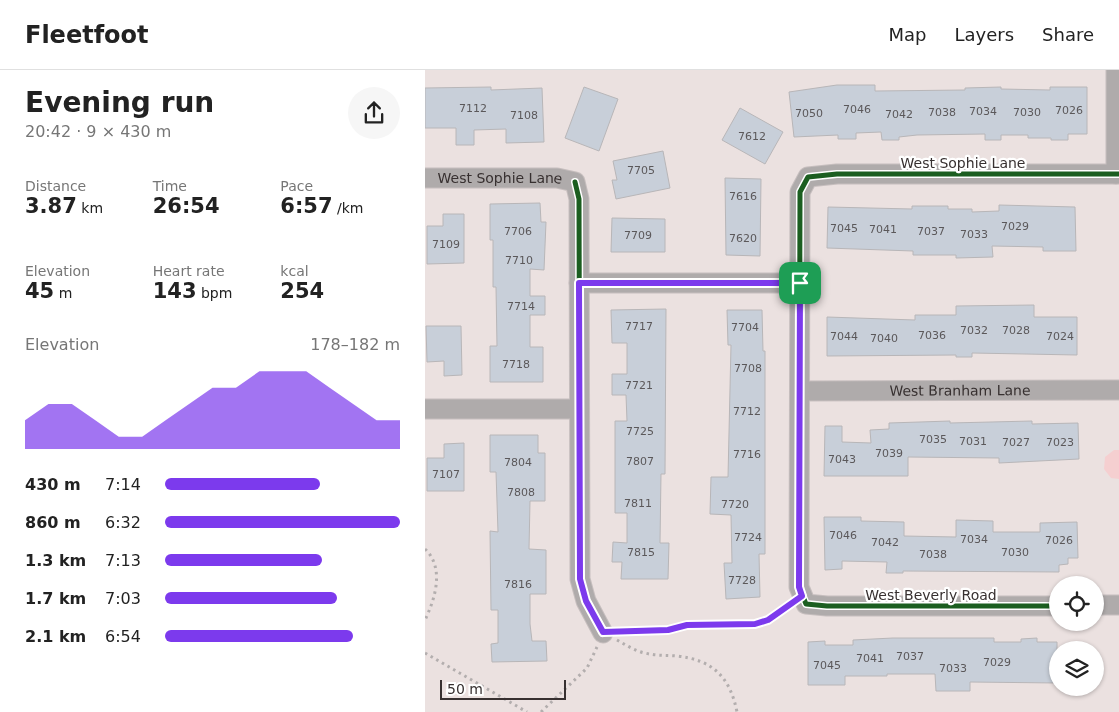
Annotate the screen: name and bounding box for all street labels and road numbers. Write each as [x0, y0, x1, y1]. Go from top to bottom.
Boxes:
street label: West Sophie Lane [901, 155, 1025, 171]
street label: West Sophie Lane [437, 170, 564, 187]
street label: West Branham Lane [889, 382, 1031, 399]
street label: West Beverly Road [865, 587, 997, 603]

